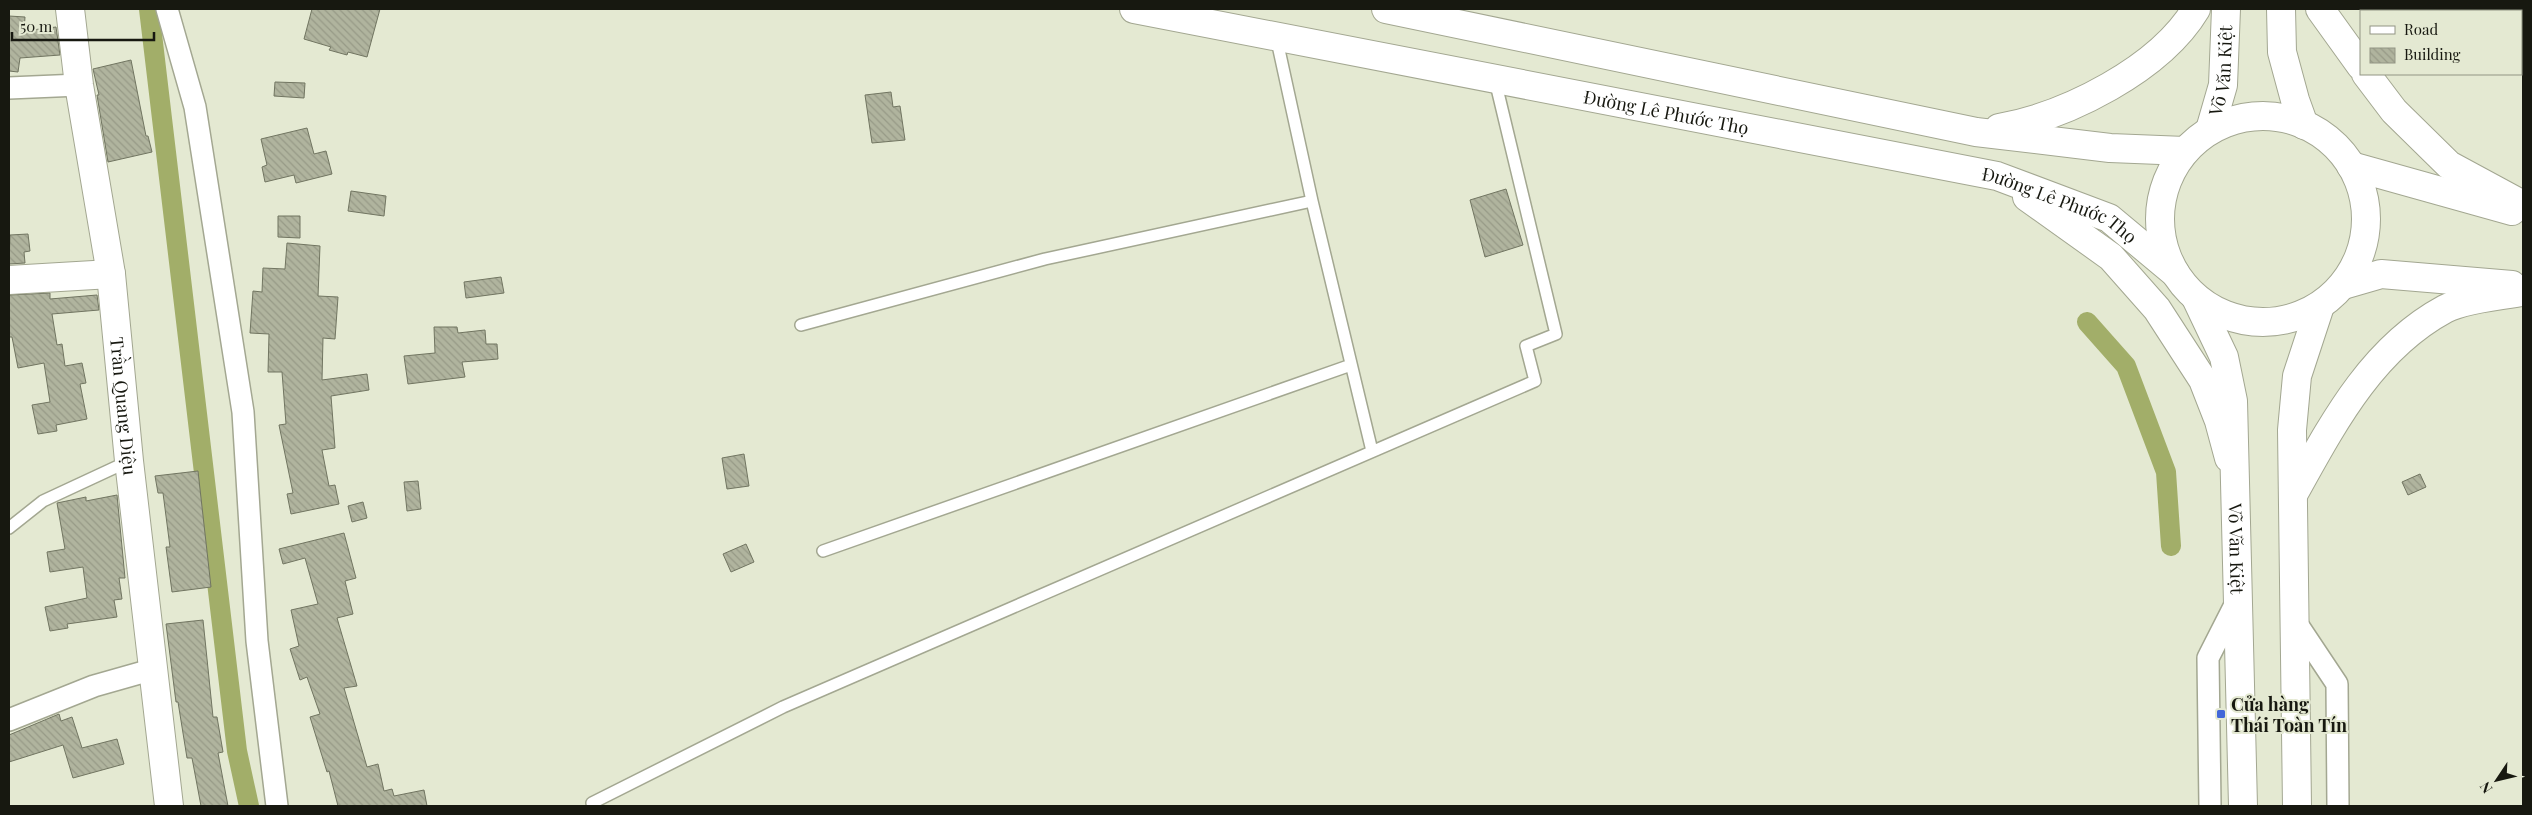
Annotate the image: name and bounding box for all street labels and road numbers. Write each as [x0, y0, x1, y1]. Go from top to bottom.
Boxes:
street label: Võ Văn Kiệt [2202, 24, 2237, 119]
street label: Đường Lê Phước Thọ [1581, 84, 1751, 140]
street label: Đường Lê Phước Thọ [1980, 161, 2142, 249]
street label: Trần Quang Diệu [105, 336, 143, 477]
street label: Võ Văn Kiệt [2224, 502, 2250, 595]

